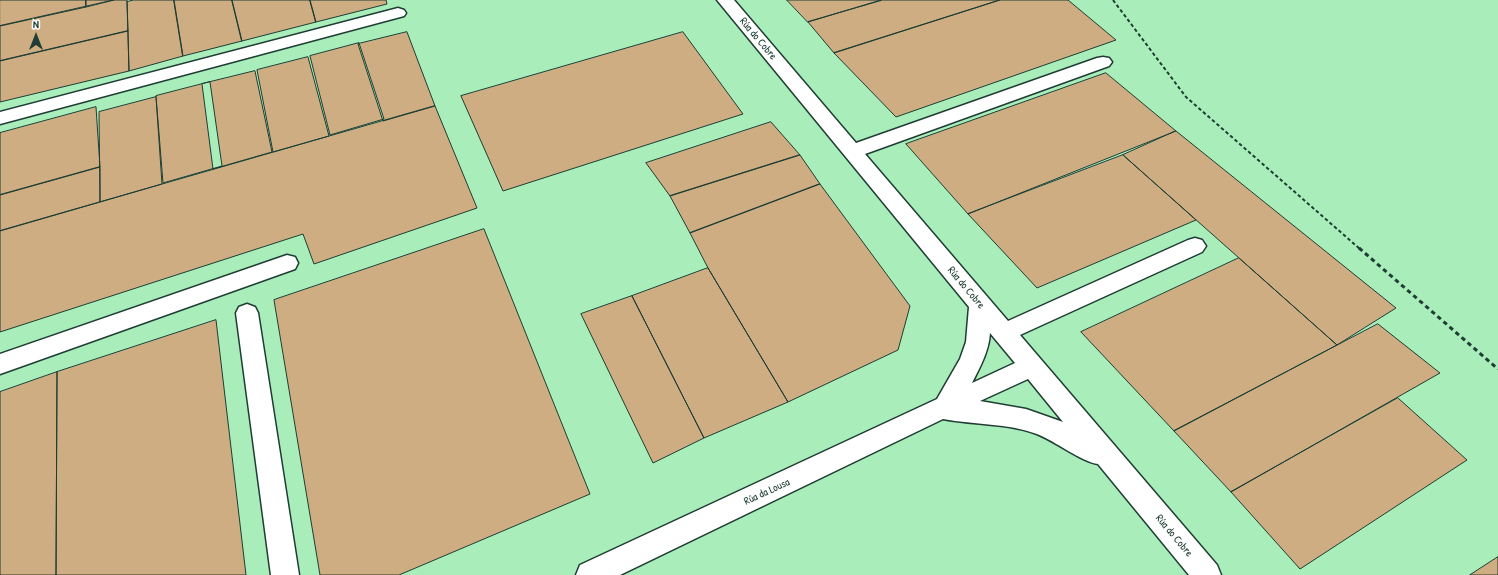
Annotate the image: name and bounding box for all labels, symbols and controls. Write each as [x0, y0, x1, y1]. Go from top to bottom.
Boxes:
street label: Rúa do Cobre [737, 15, 779, 63]
north arrow [16, 16, 56, 56]
text: N [33, 17, 39, 31]
street label: Rúa do Cobre [945, 264, 987, 312]
street label: Rúa da Lousa [742, 476, 792, 508]
street label: Rúa do Cobre [1153, 512, 1195, 560]

